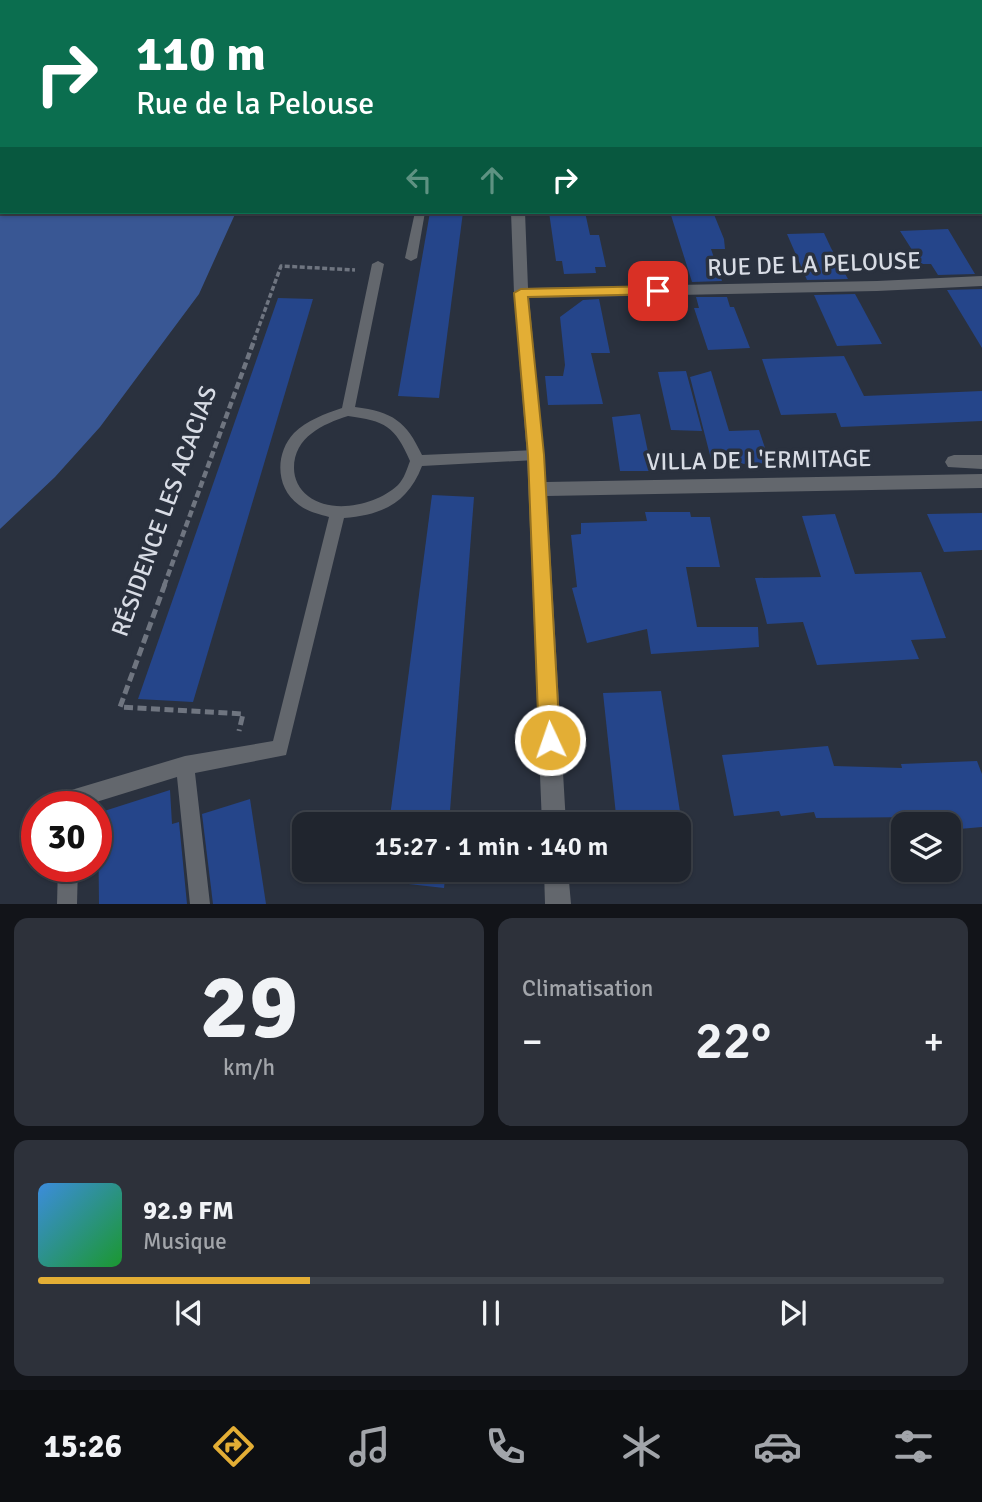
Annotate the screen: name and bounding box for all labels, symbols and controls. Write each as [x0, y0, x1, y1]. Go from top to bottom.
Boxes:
text: 110 m [136, 24, 266, 84]
icon: right [21, 28, 112, 119]
text: Rue de la Pelouse [136, 84, 374, 123]
icon: left [400, 161, 438, 199]
icon: ahead [473, 161, 511, 199]
icon: right [546, 161, 584, 199]
street label: RUE DE LA PELOUSE [707, 245, 921, 283]
pin [628, 261, 688, 321]
icon: arrive [639, 272, 677, 310]
street label: RÉSIDENCE LES ACACIAS [105, 382, 223, 640]
street label: VILLA DE L'ERMITAGE [646, 443, 872, 477]
position arrow [513, 703, 587, 777]
speed limit sign: 30 [21, 791, 112, 882]
map controls [891, 812, 961, 882]
button: layers [891, 812, 961, 882]
text: 15:27 · 1 min · 140 m [375, 831, 608, 863]
text: 29 [200, 951, 298, 1064]
text: Climatisation [522, 974, 653, 1003]
text: 22° [695, 1009, 771, 1073]
text: − [522, 1018, 543, 1065]
text: + [923, 1018, 944, 1065]
text: km/h [223, 1053, 275, 1082]
text: 92.9 FM [143, 1195, 234, 1227]
text: Musique [143, 1227, 227, 1256]
icon: previous [170, 1294, 208, 1332]
icon: pause [472, 1294, 510, 1332]
icon: next [774, 1294, 812, 1332]
icon: directions [209, 1422, 258, 1471]
icon: music [345, 1422, 394, 1471]
icon: phone [481, 1422, 530, 1471]
icon: climate [617, 1422, 666, 1471]
icon: car [753, 1422, 802, 1471]
icon: filters [889, 1422, 938, 1471]
text: 15:26 [44, 1427, 122, 1466]

